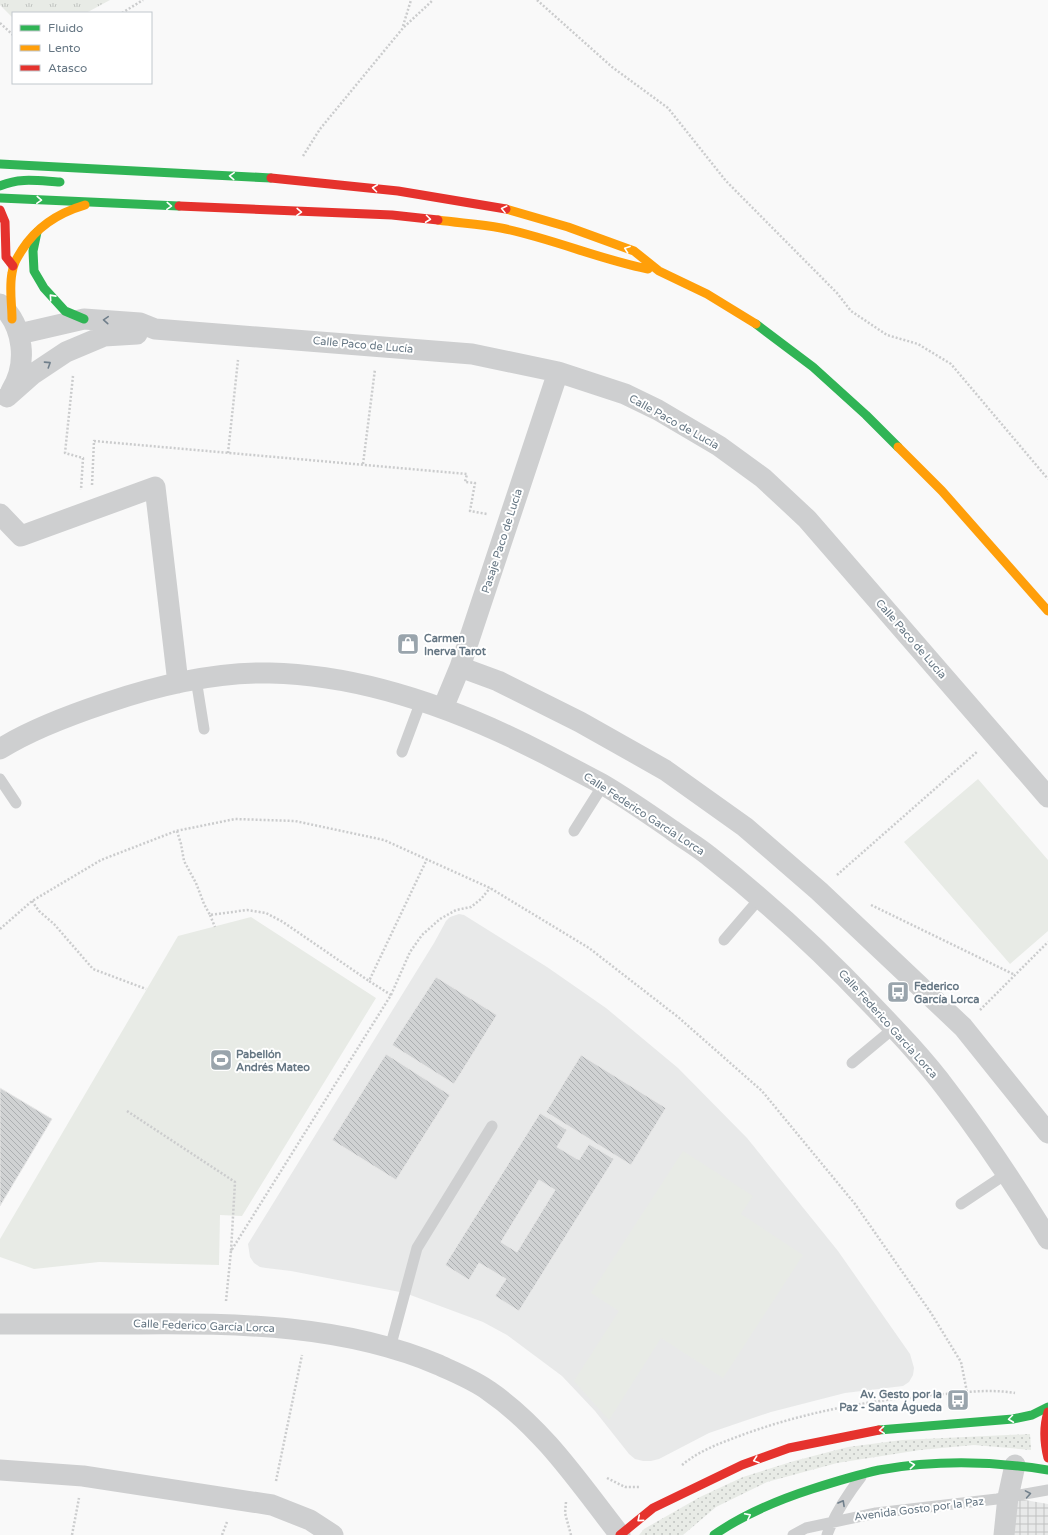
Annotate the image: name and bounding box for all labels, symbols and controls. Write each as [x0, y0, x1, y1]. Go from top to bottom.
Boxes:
legend [12, 12, 152, 84]
text: Fluido [48, 21, 83, 35]
text: Lento [48, 41, 81, 55]
text: Atasco [48, 61, 87, 75]
one-way arrow [229, 171, 235, 180]
one-way arrow [372, 184, 378, 193]
one-way arrow [36, 195, 42, 204]
one-way arrow [166, 201, 172, 210]
one-way arrow [500, 205, 507, 213]
one-way arrow [296, 208, 302, 216]
one-way arrow [425, 215, 431, 224]
one-way arrow [624, 245, 631, 253]
one-way arrow [50, 294, 57, 302]
one-way arrow [103, 316, 109, 325]
street label: Calle Paco de Lucía [312, 334, 414, 356]
one-way arrow [44, 361, 51, 369]
street label: Calle Paco de Lucía [627, 392, 721, 452]
street label: Pasaje Paco de Lucía [479, 487, 525, 595]
street label: Calle Paco de Lucía [873, 597, 949, 681]
shop icon: Carmen Inerva Tarot [395, 631, 421, 657]
place label: Carmen Inerva Tarot [424, 632, 487, 658]
street label: Calle Federico García Lorca [581, 770, 707, 858]
street label: Calle Federico García Lorca [836, 967, 940, 1081]
bus stop icon: Federico García Lorca [885, 979, 911, 1005]
place label: Federico García Lorca [914, 980, 979, 1006]
sports icon: Pabellón Andrés Mateo [208, 1047, 234, 1073]
place label: Pabellón Andrés Mateo [236, 1048, 310, 1074]
street label: Calle Federico García Lorca [133, 1317, 275, 1335]
bus stop icon: Av. Gesto por la Paz - Santa Águeda [945, 1387, 971, 1413]
place label: Av. Gesto por la Paz - Santa Águeda [839, 1388, 942, 1415]
one-way arrow [1008, 1414, 1014, 1423]
one-way arrow [879, 1425, 885, 1434]
one-way arrow [752, 1455, 759, 1464]
one-way arrow [909, 1461, 915, 1470]
one-way arrow [1025, 1490, 1031, 1498]
street label: Avenida Gosto por la Paz [853, 1495, 985, 1523]
one-way arrow [838, 1500, 845, 1507]
one-way arrow [744, 1513, 751, 1520]
one-way arrow [638, 1514, 645, 1521]

